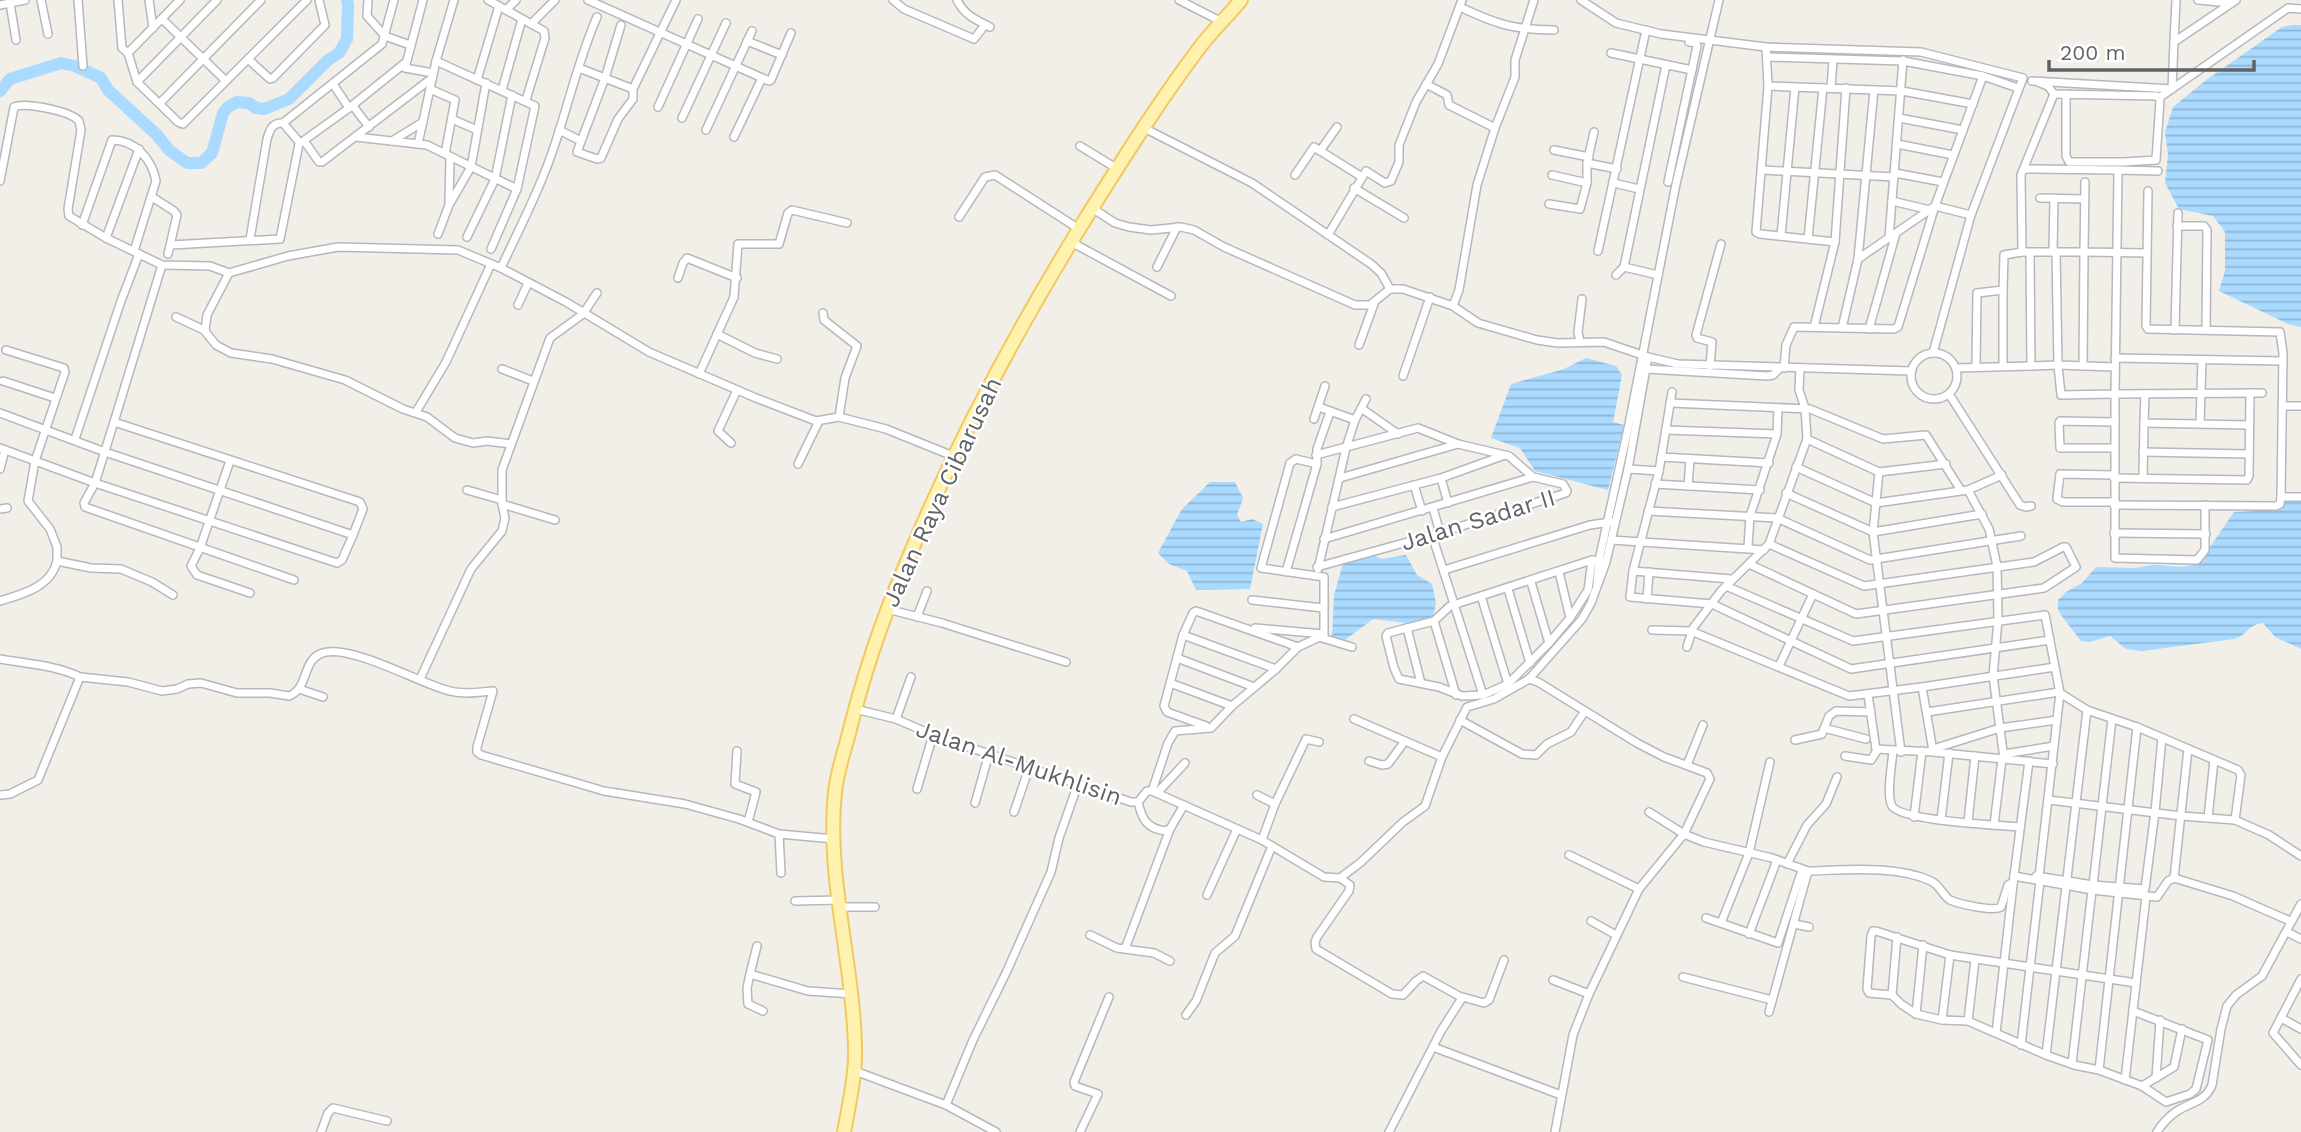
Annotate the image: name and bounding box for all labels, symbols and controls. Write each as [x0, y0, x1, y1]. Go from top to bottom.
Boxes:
scale bar [2049, 28, 2254, 72]
text: 200 m [2060, 40, 2126, 65]
street label: Jalan Raya Cibarusah [876, 373, 1008, 611]
street label: Jalan Sadar II [1398, 483, 1558, 557]
street label: Jalan Al-Mukhlisin [913, 715, 1125, 811]

